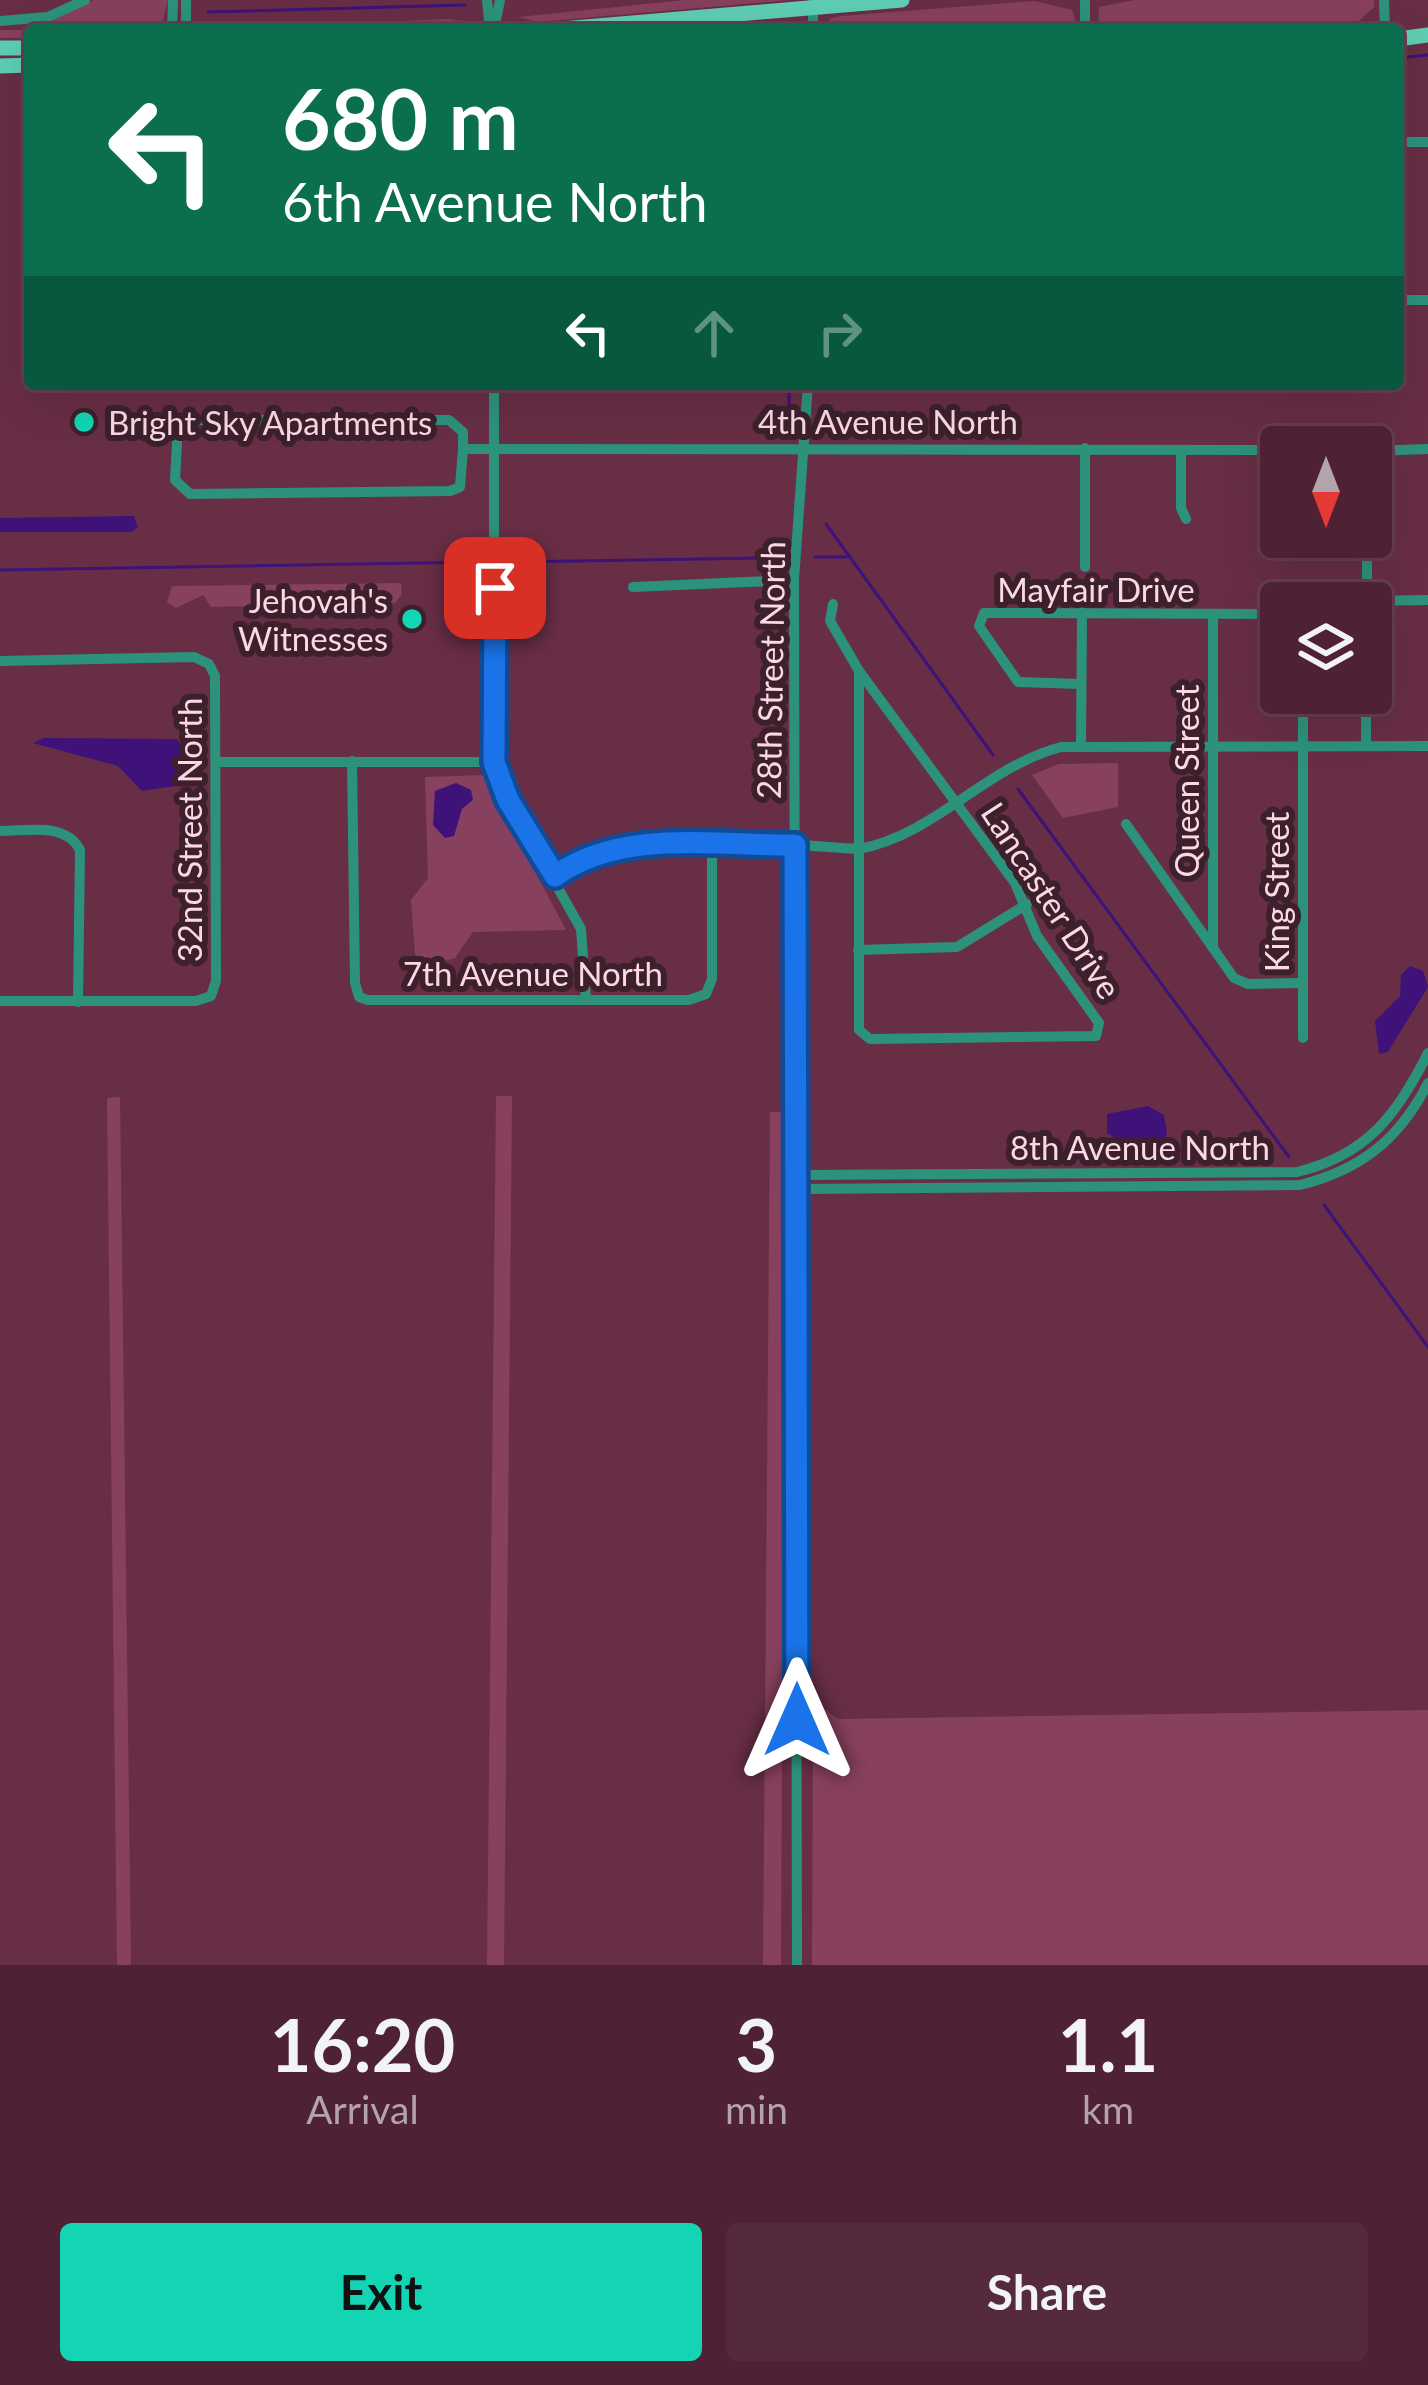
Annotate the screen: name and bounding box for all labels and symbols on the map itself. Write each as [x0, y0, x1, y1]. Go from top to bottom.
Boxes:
street label: 4th Avenue North [758, 401, 1018, 441]
place label: Bright Sky Apartments [108, 402, 432, 442]
marker: Bright Sky Apartments [71, 409, 97, 435]
north arrow [1260, 426, 1392, 558]
pin [444, 537, 546, 639]
street label: 28th Street North [748, 541, 792, 799]
street label: Mayfair Drive [997, 569, 1195, 609]
place label: Jehovah's Witnesses [238, 580, 388, 658]
marker: Jehovah's Witnesses [399, 606, 425, 632]
street label: Queen Street [1166, 684, 1206, 878]
street label: 32nd Street North [169, 698, 209, 962]
street label: Lancaster Drive [974, 794, 1130, 1006]
street label: King Street [1256, 811, 1296, 972]
street label: 7th Avenue North [403, 953, 663, 993]
street label: 8th Avenue North [1010, 1127, 1270, 1167]
position arrow [734, 1657, 860, 1783]

